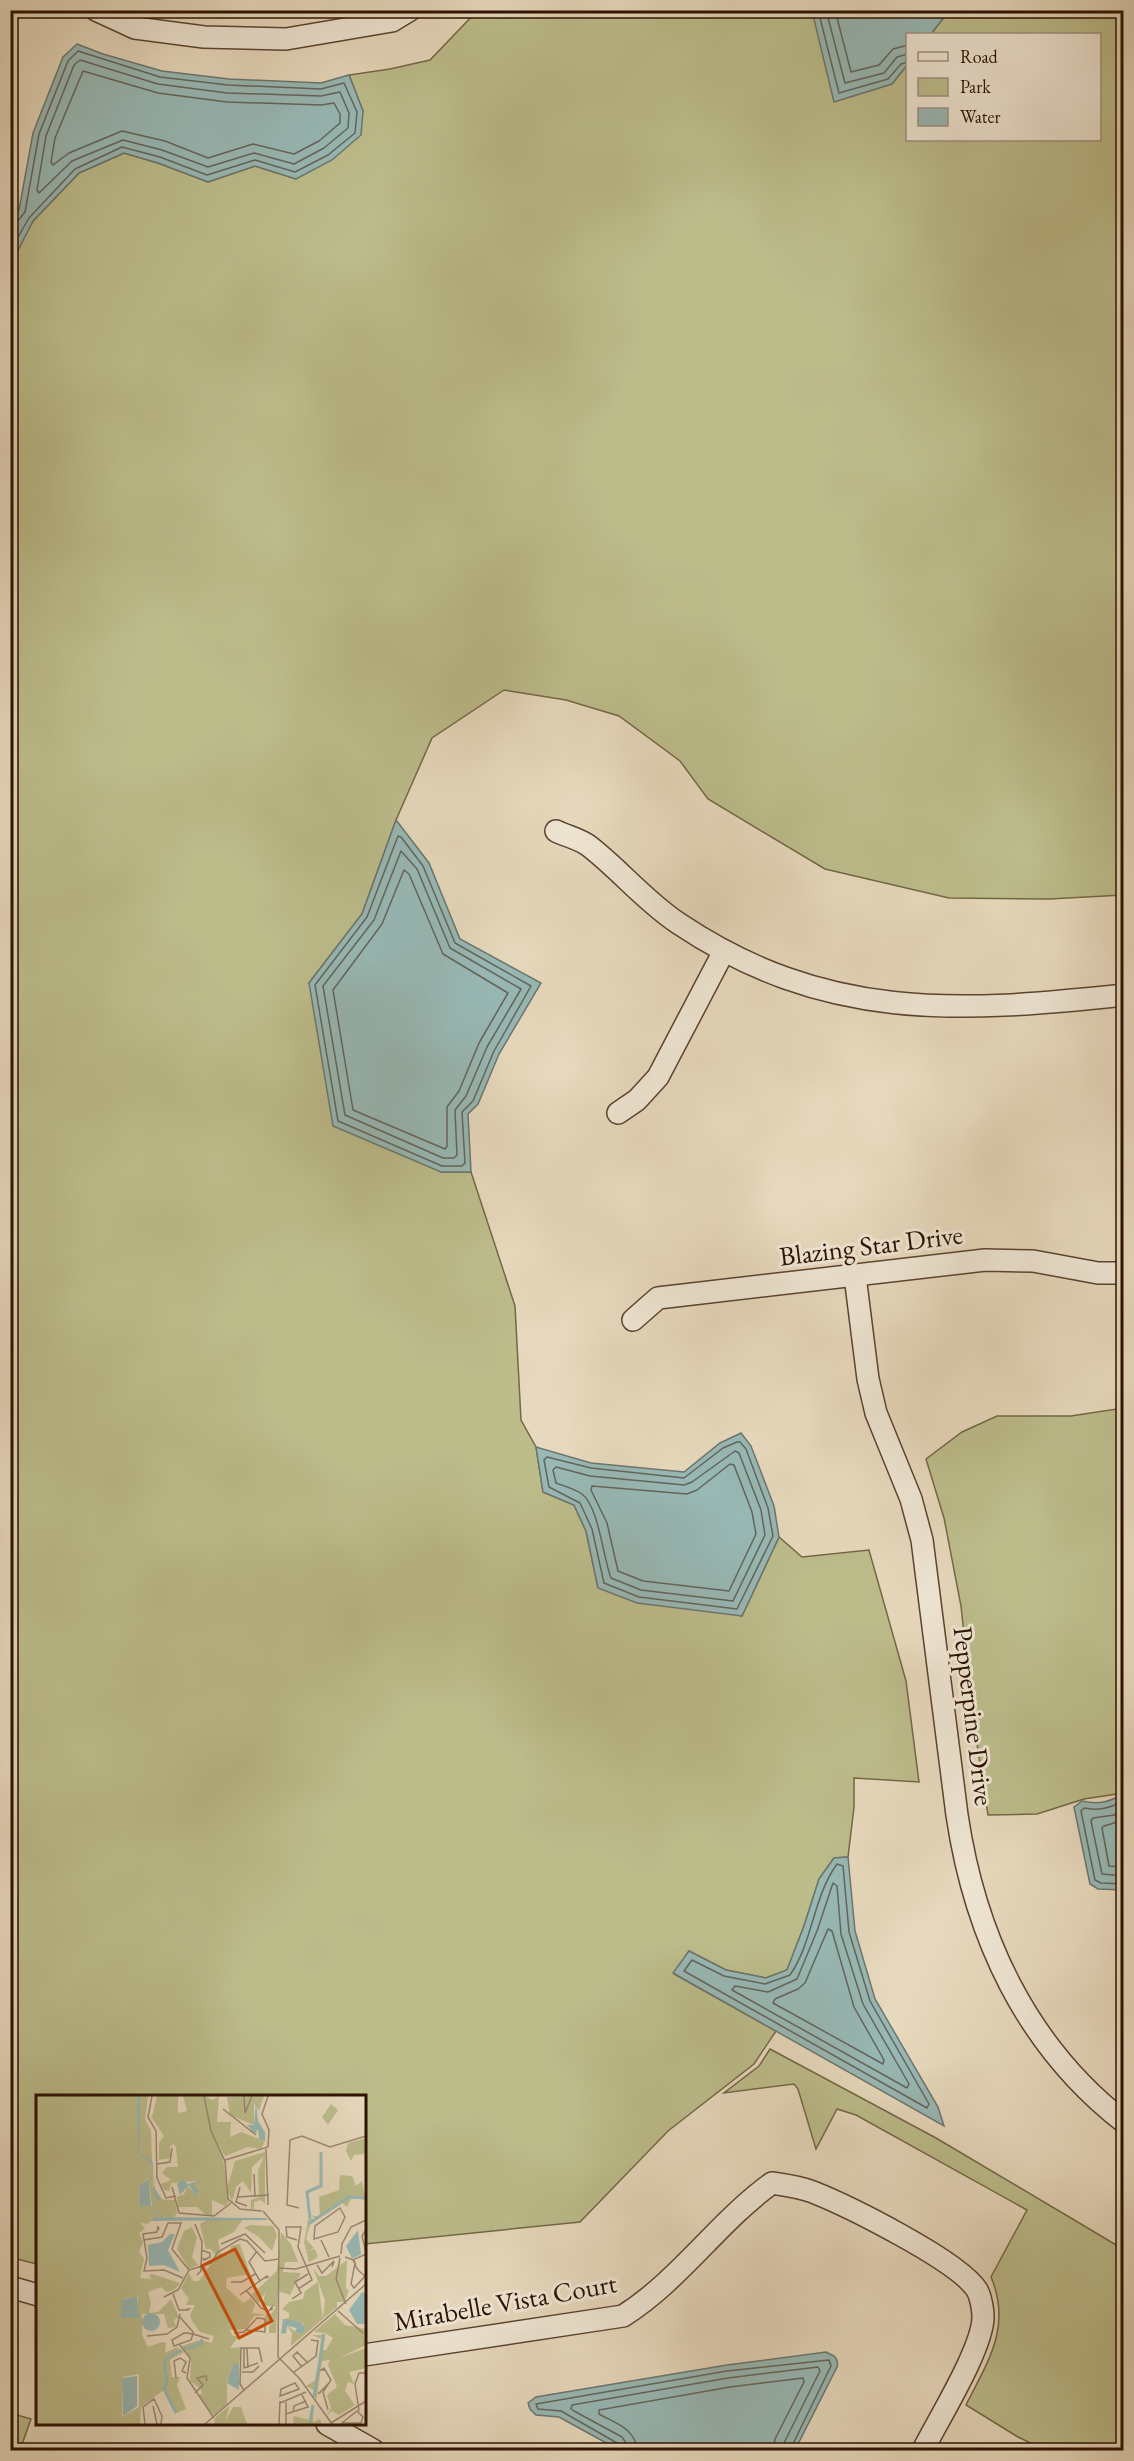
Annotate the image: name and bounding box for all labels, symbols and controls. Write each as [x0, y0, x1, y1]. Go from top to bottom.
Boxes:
legend [906, 33, 1101, 141]
text: Road [960, 45, 999, 68]
text: Park [960, 75, 991, 98]
text: Water [960, 105, 1001, 128]
street label: Blazing Star Drive [777, 1216, 965, 1274]
street label: Pepperpine Drive [946, 1624, 1002, 1808]
inset map [36, 2095, 366, 2425]
street label: Mirabelle Vista Court [391, 2265, 620, 2339]

